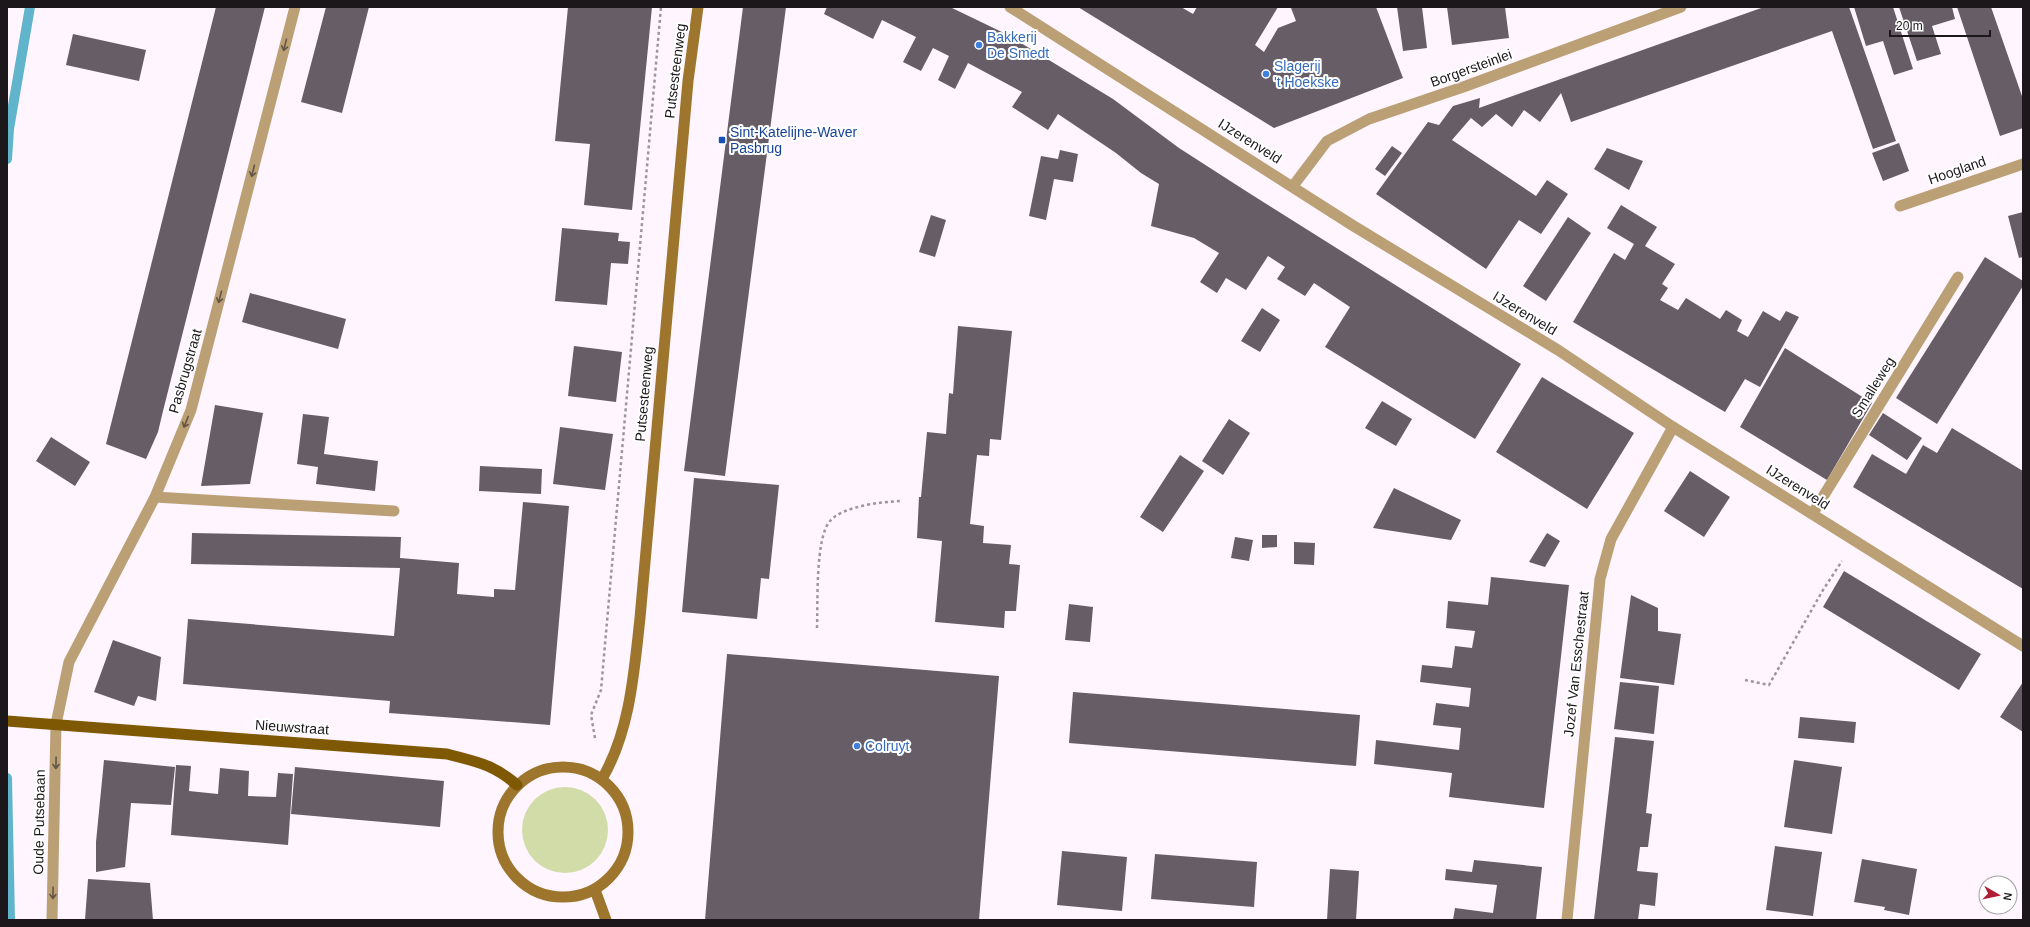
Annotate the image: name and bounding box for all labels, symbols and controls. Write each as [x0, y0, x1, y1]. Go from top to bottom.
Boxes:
scale bar [1890, 12, 1990, 38]
text: 20 m [1896, 19, 1923, 33]
street label: Putsesteenweg [661, 23, 689, 119]
place label: Bakkerij De Smedt [987, 29, 1049, 61]
one-way arrow [281, 38, 288, 51]
marker: Bakkerij De Smedt [974, 40, 984, 50]
street label: Borgersteinlei [1428, 46, 1514, 90]
place label: Slagerij 't Hoekske [1274, 58, 1339, 90]
marker: Slagerij 't Hoekske [1261, 69, 1271, 79]
street label: IJzerenveld [1215, 115, 1285, 167]
place label: Sint-Katelijne-Waver Pasbrug [730, 124, 857, 156]
marker: Sint-Katelijne-Waver Pasbrug [717, 135, 727, 145]
street label: Hoogland [1926, 153, 1988, 187]
one-way arrow [248, 164, 256, 177]
street label: IJzerenveld [1490, 288, 1560, 338]
one-way arrow [216, 290, 223, 303]
street label: Pasbrugstraat [165, 327, 205, 415]
street label: Putsesteenweg [632, 346, 656, 442]
street label: Smalleweg [1848, 354, 1898, 420]
one-way arrow [182, 415, 190, 427]
street label: IJzerenveld [1763, 461, 1833, 513]
street label: Jozef Van Esschestraat [1560, 590, 1592, 737]
street label: Nieuwstraat [255, 716, 330, 738]
place label: Colruyt [865, 738, 909, 754]
marker: Colruyt [852, 741, 862, 751]
one-way arrow [52, 756, 59, 769]
street label: Oude Putsebaan [30, 769, 48, 875]
north arrow [1978, 875, 2018, 915]
one-way arrow [49, 886, 56, 899]
text: N [2001, 892, 2014, 901]

